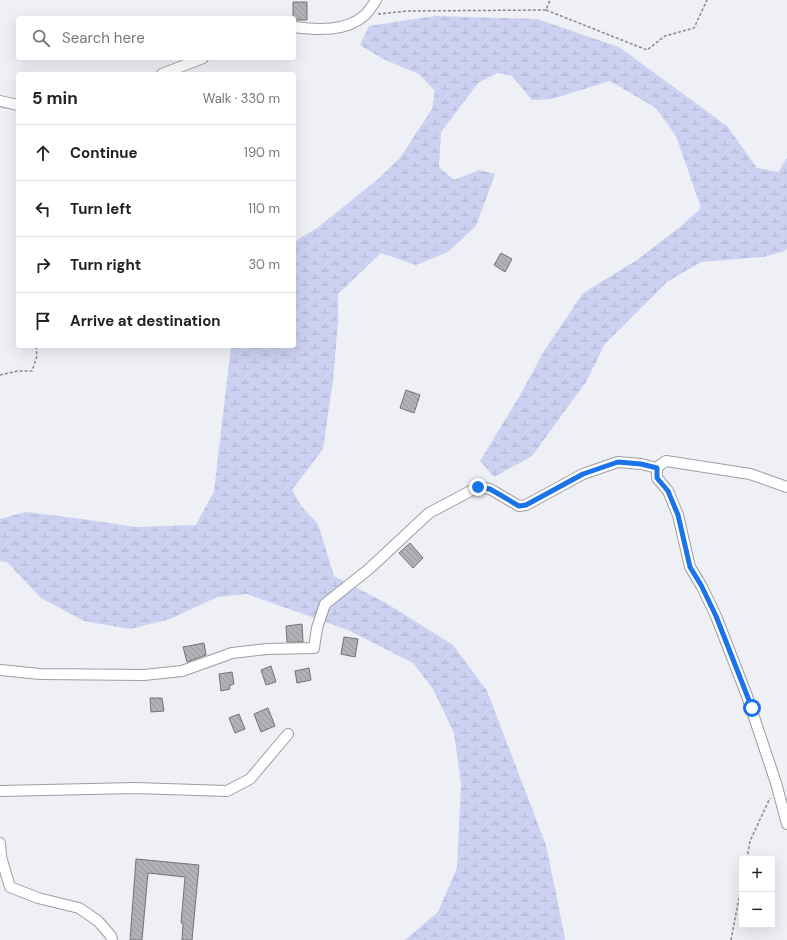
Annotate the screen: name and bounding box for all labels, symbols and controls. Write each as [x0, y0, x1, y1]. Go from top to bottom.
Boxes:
search box [16, 16, 296, 60]
icon: search [30, 27, 52, 49]
text: Search here [62, 28, 145, 48]
text: 5 min [32, 87, 78, 109]
text: Walk · 330 m [203, 90, 280, 107]
icon: ahead [32, 142, 54, 164]
text: Continue [70, 143, 138, 163]
text: 190 m [244, 144, 280, 161]
icon: left [32, 198, 54, 220]
text: Turn left [70, 199, 131, 219]
text: 110 m [248, 200, 280, 217]
icon: right [32, 254, 54, 276]
text: Turn right [70, 255, 141, 275]
text: 30 m [248, 256, 280, 273]
icon: arrive [32, 310, 54, 332]
text: Arrive at destination [70, 311, 221, 331]
route end [469, 478, 487, 496]
route start [743, 699, 761, 717]
map controls [739, 856, 775, 928]
button: + [739, 856, 775, 892]
button: − [739, 892, 775, 928]

